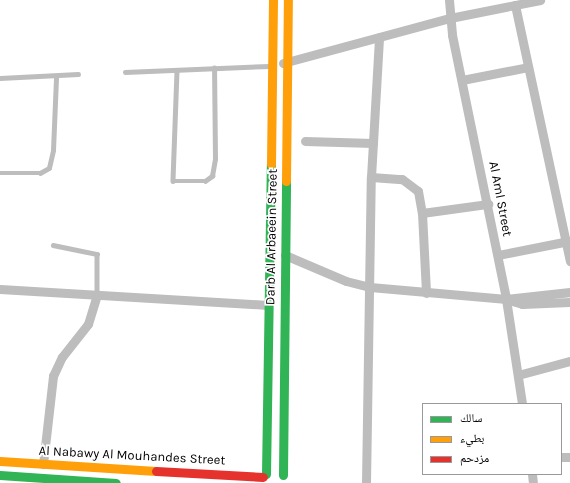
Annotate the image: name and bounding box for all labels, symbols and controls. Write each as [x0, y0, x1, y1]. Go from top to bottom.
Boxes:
street label: Al Aml Street [485, 160, 515, 238]
street label: Darb Al Arbaeein Street [263, 169, 281, 305]
legend [422, 403, 562, 475]
text: سالك [460, 411, 482, 425]
text: بطيء [460, 431, 484, 445]
street label: Al Nabawy Al Mouhandes Street [38, 443, 226, 469]
text: مزدحم [460, 451, 489, 465]

